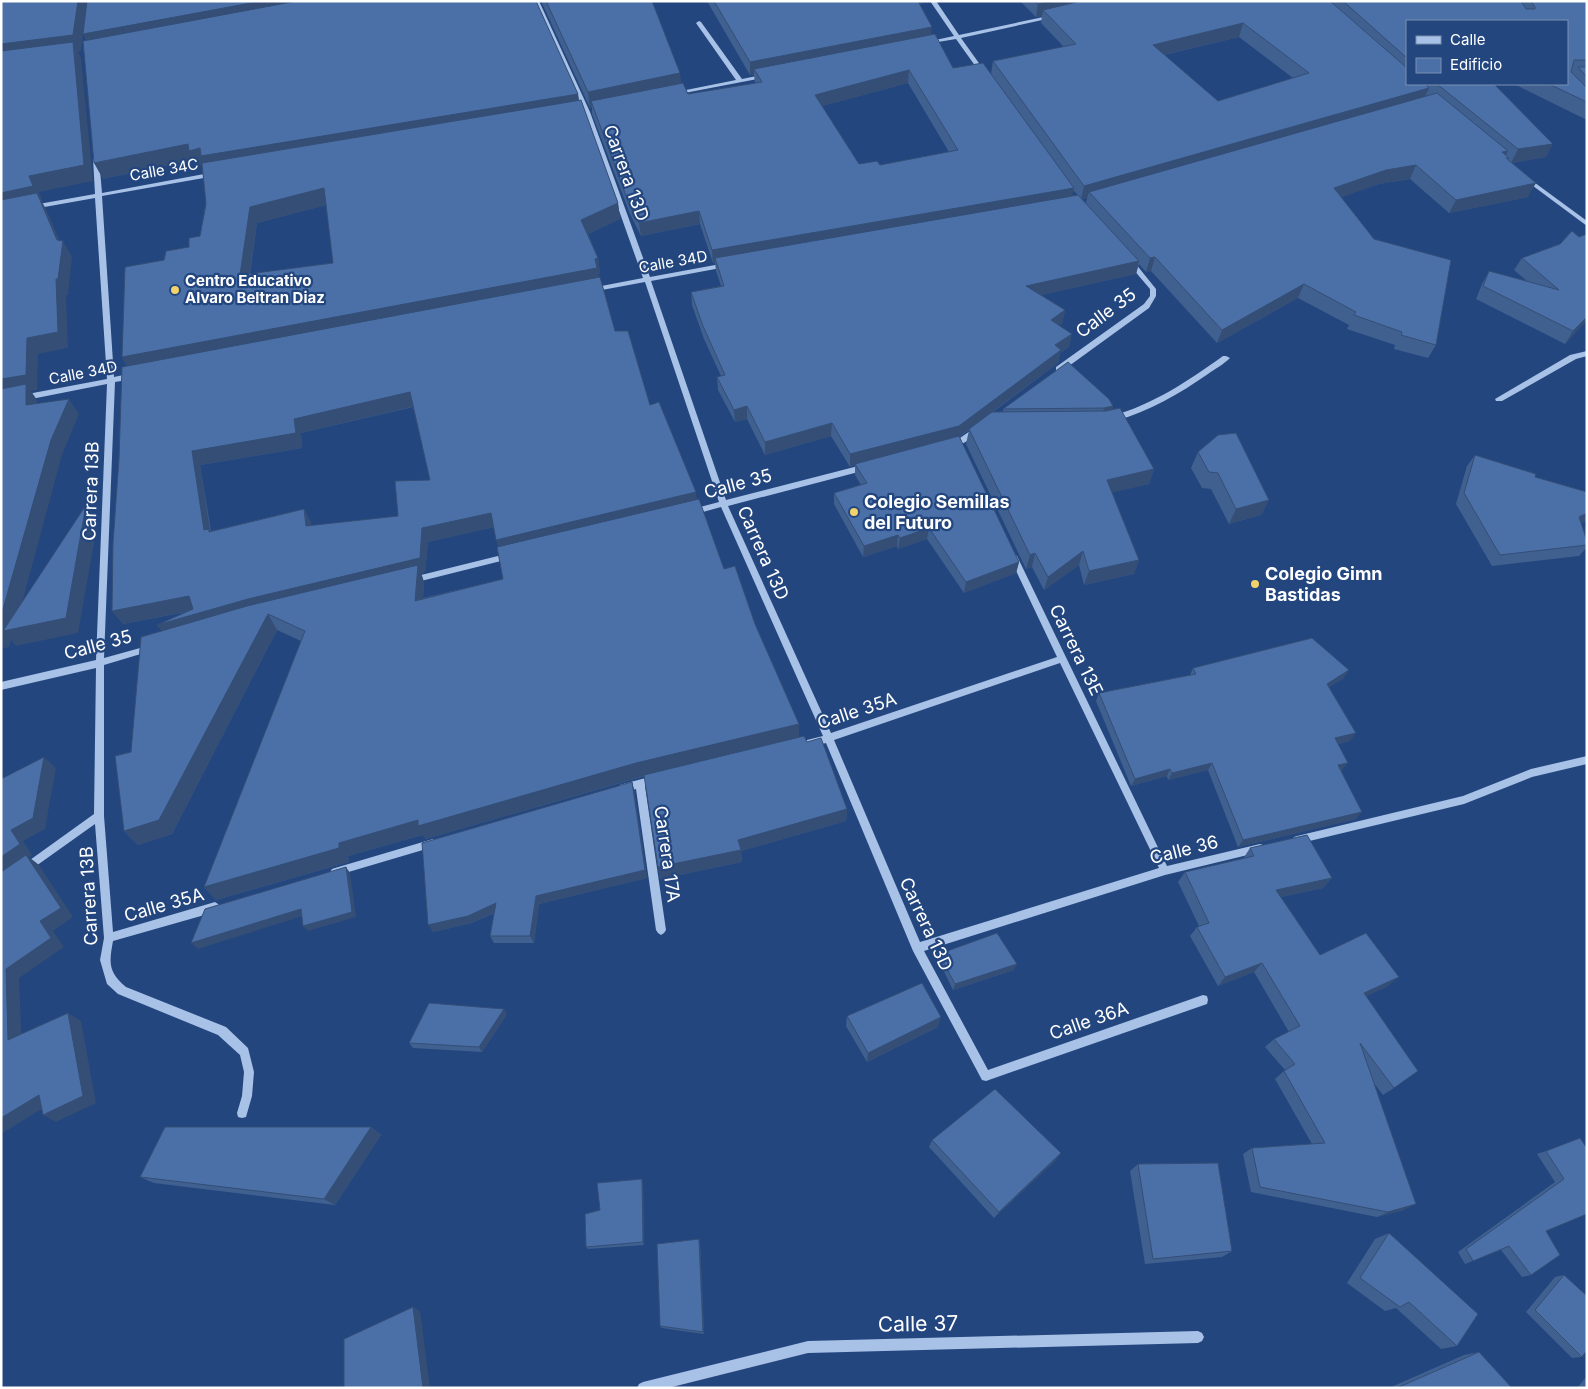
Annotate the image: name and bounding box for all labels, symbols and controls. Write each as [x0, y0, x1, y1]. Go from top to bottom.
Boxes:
legend [1406, 20, 1568, 85]
text: Calle [1450, 30, 1485, 49]
text: Edificio [1450, 55, 1502, 74]
street label: Carrera 13D [599, 122, 654, 224]
street label: Calle 34C [128, 154, 200, 185]
street label: Calle 34D [637, 246, 709, 277]
place label: Centro Educativo Alvaro Beltran Diaz [185, 271, 325, 307]
street label: Calle 35 [1072, 283, 1140, 342]
marker: Centro Educativo Alvaro Beltran Diaz [169, 284, 181, 296]
street label: Calle 34D [47, 357, 119, 388]
street label: Carrera 13B [78, 441, 103, 541]
street label: Calle 35 [702, 464, 774, 503]
place label: Colegio Semillas del Futuro [864, 491, 1010, 533]
street label: Carrera 13D [733, 503, 794, 603]
marker: Colegio Semillas del Futuro [848, 506, 860, 518]
place label: Colegio Gimn Bastidas [1265, 563, 1383, 605]
marker: Colegio Gimn Bastidas [1249, 578, 1261, 590]
street label: Carrera 13E [1045, 601, 1107, 699]
street label: Calle 35 [62, 625, 134, 664]
street label: Calle 35A [815, 688, 899, 733]
street label: Carrera 17A [650, 804, 685, 904]
street label: Calle 36 [1147, 831, 1220, 868]
street label: Carrera 13B [75, 846, 102, 946]
street label: Carrera 13D [896, 874, 957, 974]
street label: Calle 35A [122, 883, 206, 926]
street label: Calle 36A [1047, 997, 1131, 1044]
street label: Calle 37 [878, 1310, 958, 1337]

